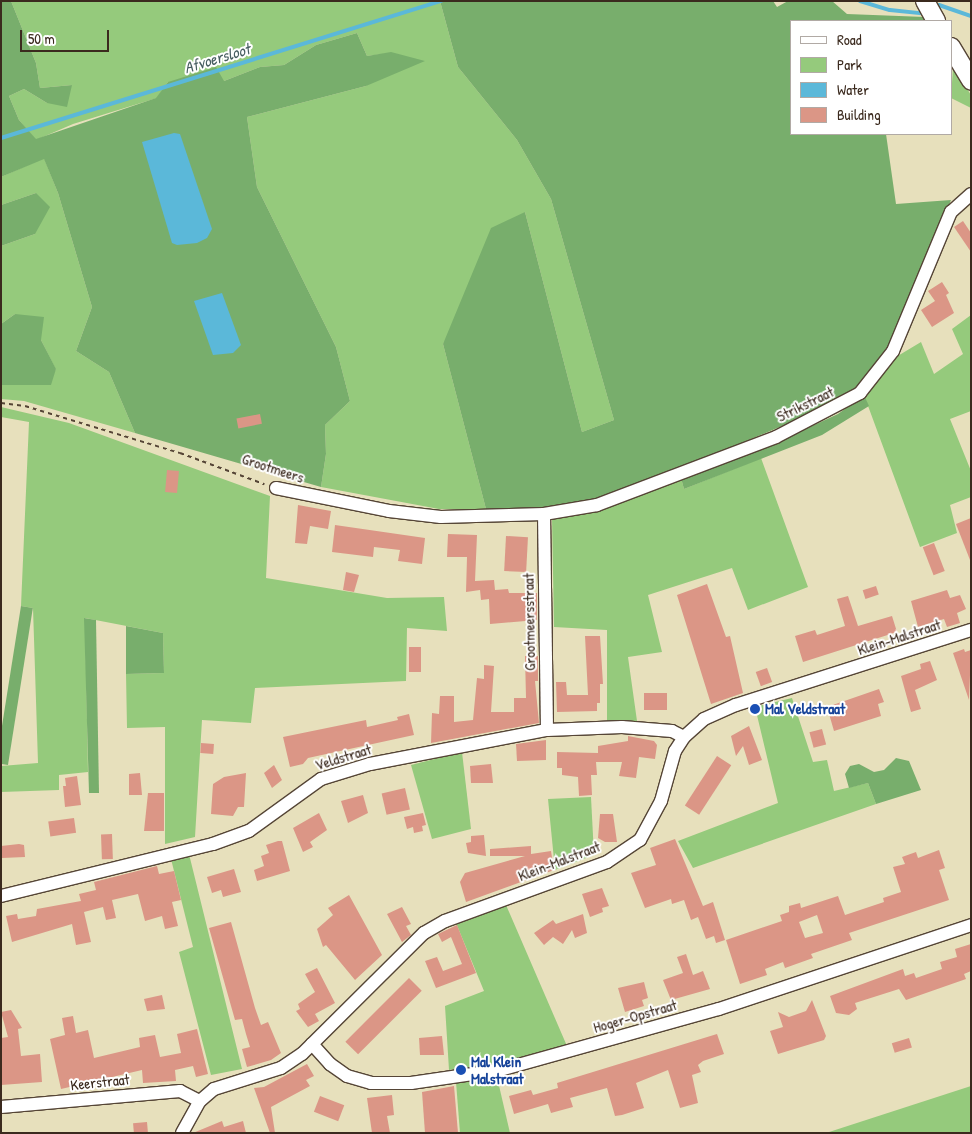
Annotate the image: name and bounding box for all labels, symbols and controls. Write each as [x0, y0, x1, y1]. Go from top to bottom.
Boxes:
scale bar [22, 20, 111, 52]
legend [790, 20, 952, 135]
text: 50 m [28, 28, 55, 49]
text: Road [837, 29, 862, 50]
water label: Afvoersloot [182, 39, 252, 77]
text: Park [837, 54, 862, 75]
text: Water [837, 79, 869, 100]
text: Building [837, 104, 881, 125]
street label: Strikstraat [774, 383, 836, 425]
street label: Grootmeers [240, 450, 306, 486]
street label: Grootmeersstraat [519, 573, 539, 671]
street label: Klein-Malstraat [855, 615, 943, 659]
place label: Mal Veldstraat [765, 700, 845, 718]
marker: Mal Veldstraat [749, 703, 761, 715]
street label: Veldstraat [313, 740, 373, 774]
street label: Klein-Malstraat [515, 837, 603, 885]
street label: Hoger-Opstraat [591, 996, 679, 1036]
place label: Mal Klein Malstraat [471, 1052, 523, 1087]
marker: Mal Klein Malstraat [455, 1064, 467, 1076]
street label: Keerstraat [70, 1070, 130, 1094]

